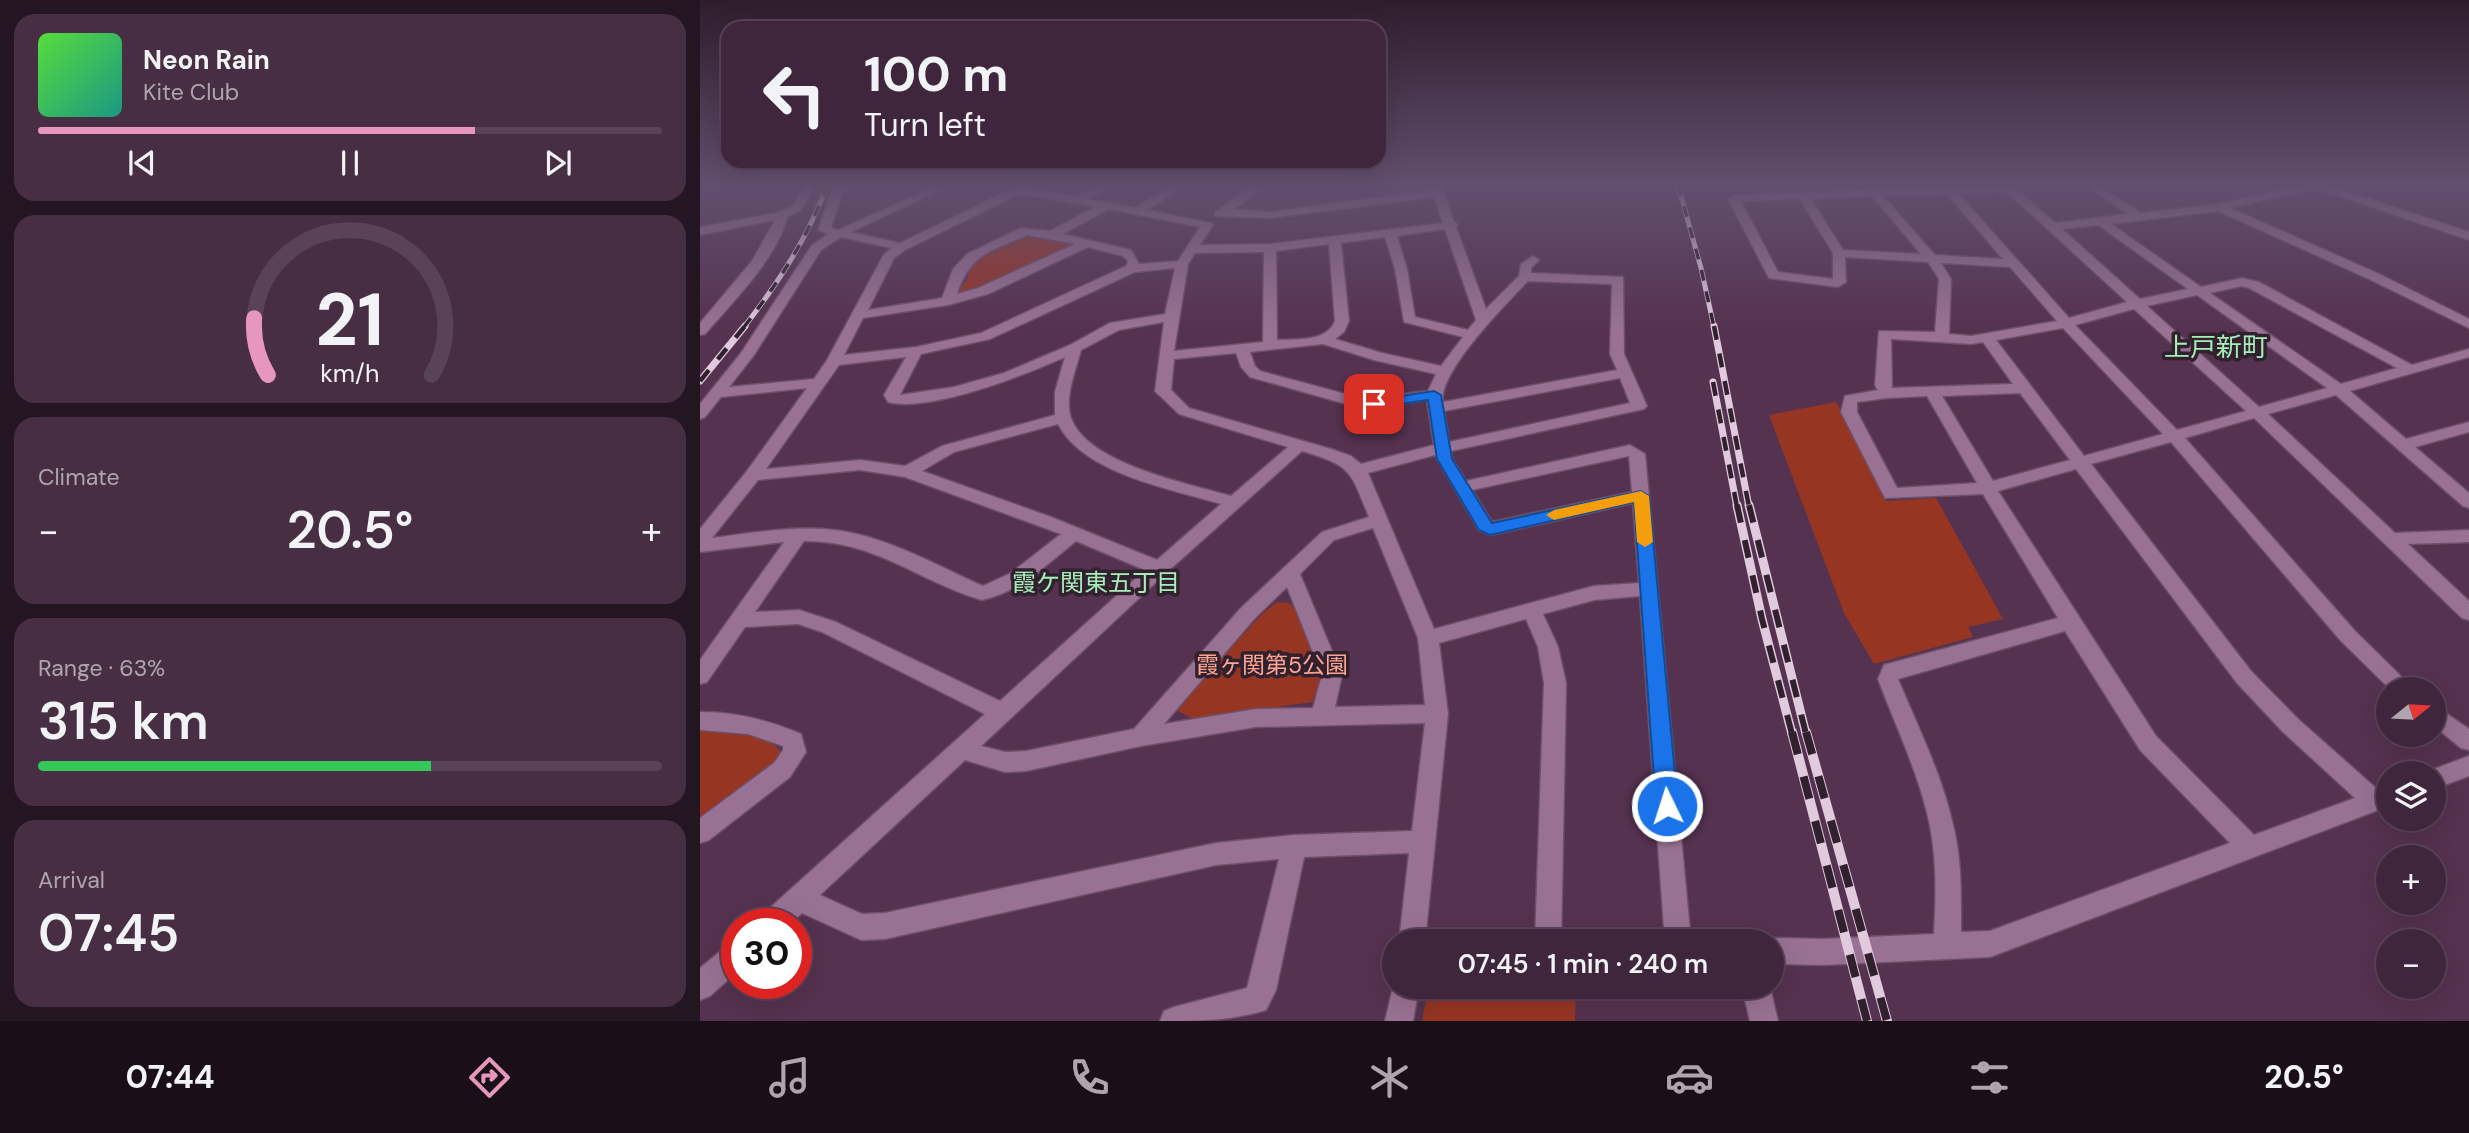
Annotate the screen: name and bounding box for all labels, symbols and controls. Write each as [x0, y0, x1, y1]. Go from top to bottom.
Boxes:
text: 100 m [864, 42, 1008, 106]
text: Neon Rain [143, 43, 270, 77]
icon: left [749, 49, 840, 140]
text: Kite Club [143, 77, 239, 107]
text: Turn left [864, 104, 986, 146]
icon: previous [123, 144, 161, 182]
icon: pause [331, 144, 369, 182]
icon: next [539, 144, 577, 182]
text: 21 [316, 274, 384, 369]
district label: 上戸新町 [2164, 330, 2268, 364]
text: km/h [320, 357, 380, 390]
pin [1344, 374, 1404, 434]
icon: arrive [1355, 385, 1393, 423]
text: Climate [38, 462, 120, 492]
text: 20.5° [287, 496, 413, 564]
text: − [38, 506, 59, 556]
text: + [641, 506, 662, 556]
district label: 霞ケ関東五丁目 [1012, 567, 1180, 598]
park label: 霞ヶ関第5公園 [1196, 650, 1348, 680]
text: Range · 63% [38, 653, 165, 683]
north arrow [2376, 677, 2446, 747]
map controls [2376, 677, 2446, 999]
text: 315 km [38, 687, 209, 755]
button: layers [2376, 761, 2446, 831]
position arrow [1630, 769, 1704, 843]
button: + [2376, 845, 2446, 915]
text: Arrival [38, 865, 105, 895]
text: 07:45 [38, 899, 179, 967]
speed limit sign: 30 [721, 908, 812, 999]
button: − [2376, 929, 2446, 999]
text: 07:45 · 1 min · 240 m [1458, 947, 1708, 981]
icon: directions [465, 1053, 514, 1102]
icon: music [765, 1053, 814, 1102]
icon: phone [1065, 1053, 1114, 1102]
icon: climate [1365, 1053, 1414, 1102]
icon: car [1665, 1053, 1714, 1102]
icon: filters [1965, 1053, 2014, 1102]
text: 07:44 [125, 1056, 215, 1098]
text: 20.5° [2264, 1056, 2344, 1098]

